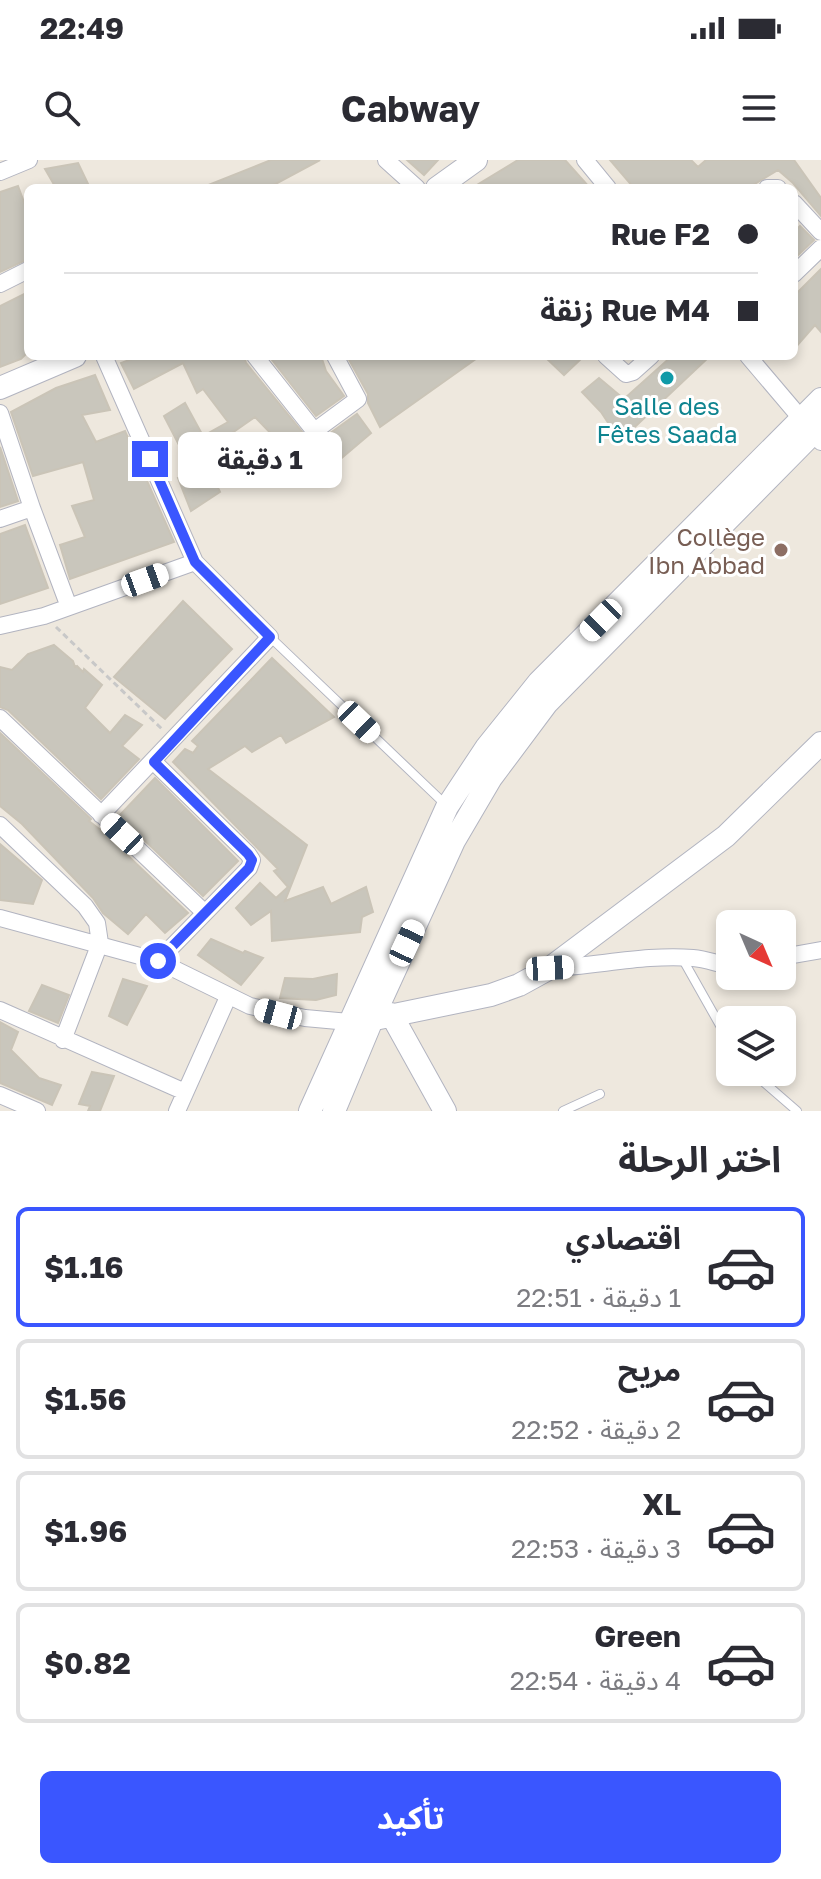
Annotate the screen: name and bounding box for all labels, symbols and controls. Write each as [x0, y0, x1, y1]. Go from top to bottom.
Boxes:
text: 22:49 [40, 10, 124, 46]
icon: search [40, 86, 84, 130]
icon: menu [737, 86, 781, 130]
text: Cabway [341, 87, 480, 130]
text: Rue F2 [610, 216, 710, 252]
text: Rue M4 زنقة [540, 292, 710, 328]
marker: Salle des Fêtes Saada [658, 369, 676, 387]
place label: Salle des Fêtes Saada [597, 391, 738, 448]
callout: 1 دقيقة [178, 431, 342, 487]
route end [132, 441, 168, 477]
text: 1 دقيقة [217, 444, 303, 475]
place label: Collège Ibn Abbad [648, 522, 765, 579]
marker: Collège Ibn Abbad [772, 541, 790, 559]
car [118, 561, 172, 599]
car [576, 595, 626, 645]
car [333, 697, 385, 747]
car [96, 809, 148, 859]
north arrow [716, 910, 796, 990]
map controls [716, 910, 796, 1086]
car [386, 916, 428, 970]
route start [140, 943, 176, 979]
car [525, 955, 575, 981]
car [252, 996, 304, 1032]
button: layers [716, 1006, 796, 1086]
text: اختر الرحلة [618, 1137, 781, 1180]
text: اقتصادي [566, 1220, 681, 1256]
icon: car [705, 1231, 777, 1303]
text: $1.16 [44, 1249, 124, 1285]
text: 1 دقيقة · 22:51 [516, 1282, 681, 1313]
text: مريح [618, 1352, 681, 1388]
icon: car [705, 1363, 777, 1435]
text: $1.56 [44, 1381, 127, 1417]
text: 2 دقيقة · 22:52 [511, 1414, 681, 1445]
text: XL [642, 1486, 681, 1522]
icon: car [705, 1495, 777, 1567]
text: $1.96 [44, 1513, 127, 1549]
text: 3 دقيقة · 22:53 [511, 1533, 681, 1564]
text: Green [594, 1618, 681, 1654]
icon: car [705, 1627, 777, 1699]
text: $0.82 [44, 1645, 131, 1681]
text: 4 دقيقة · 22:54 [510, 1665, 681, 1696]
button: تأكيد [40, 1771, 781, 1863]

